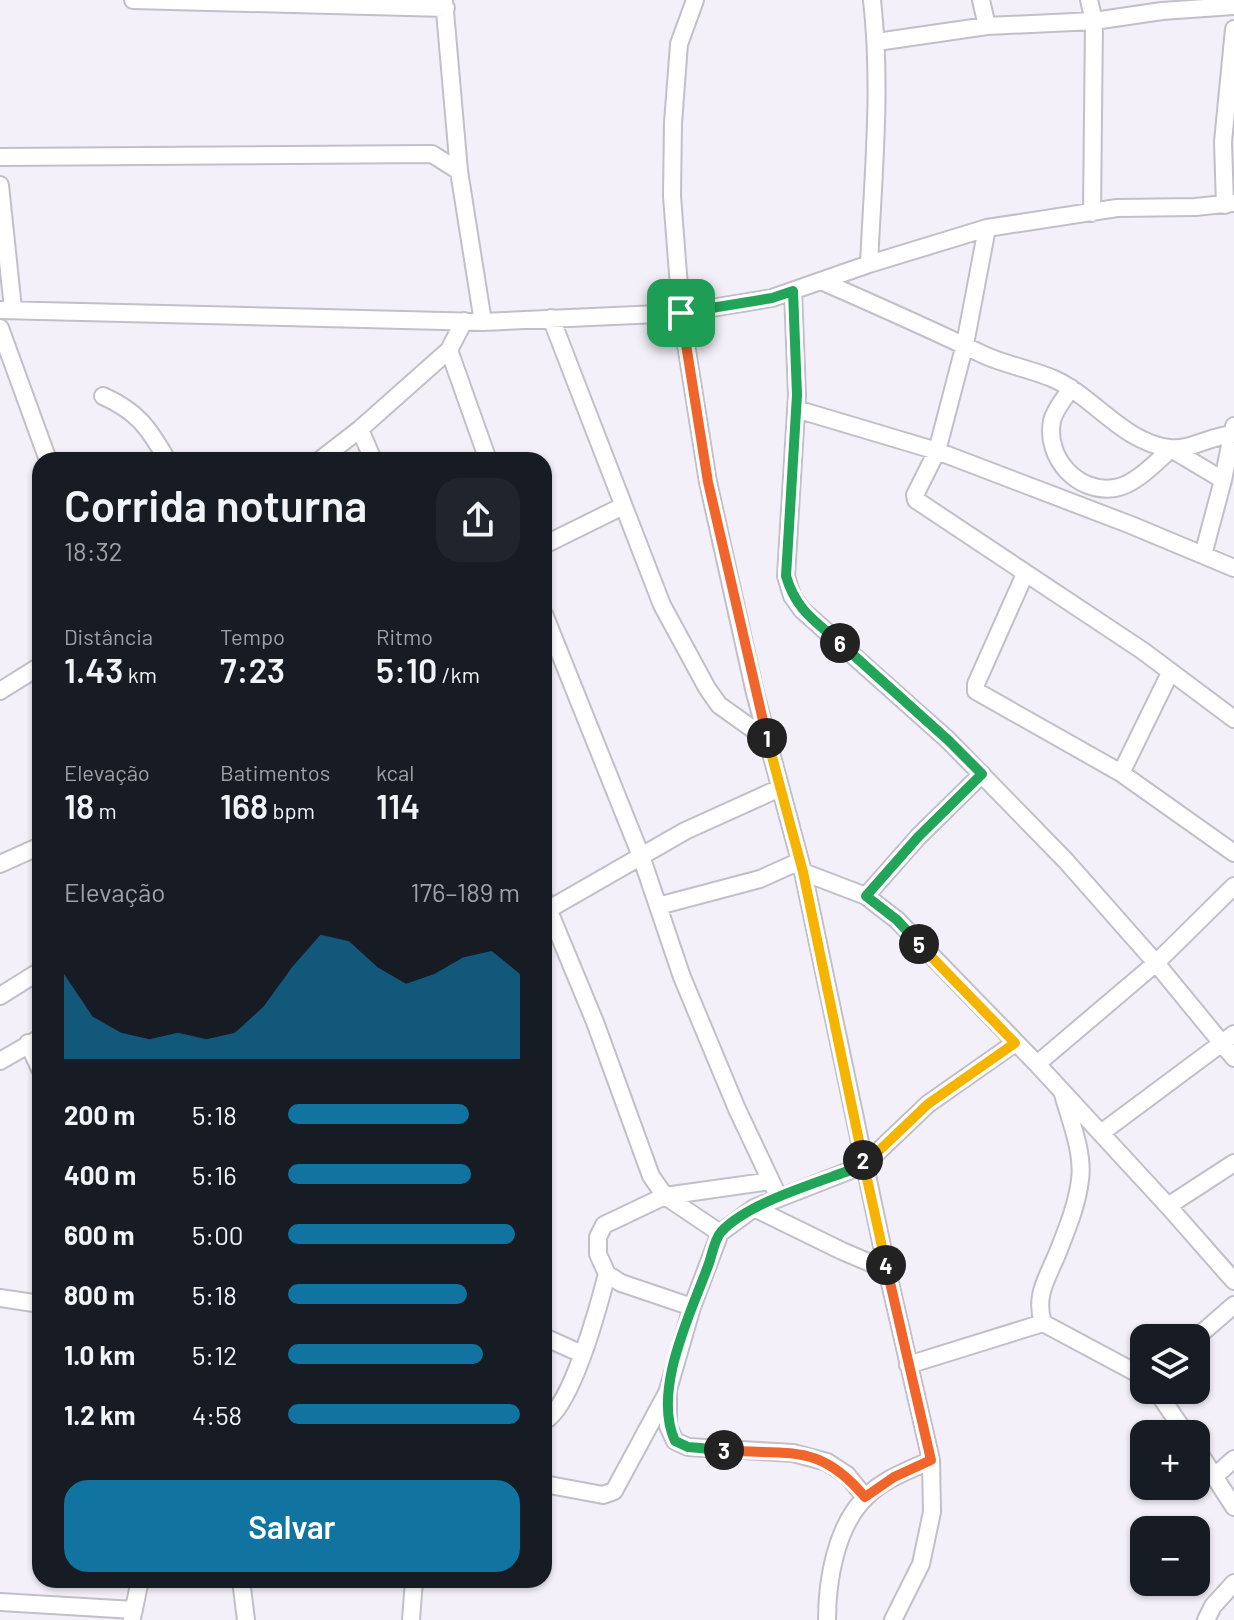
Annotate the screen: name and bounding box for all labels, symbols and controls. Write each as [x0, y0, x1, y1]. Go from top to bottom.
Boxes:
pin [647, 279, 715, 347]
icon: arrive [659, 291, 703, 335]
text: Corrida noturna [64, 478, 367, 531]
button: share [436, 478, 520, 562]
text: 18:32 [64, 535, 123, 566]
text: Distância [64, 623, 153, 649]
text: Tempo [220, 623, 285, 649]
text: Ritmo [376, 623, 433, 649]
pin: 6 [820, 623, 860, 663]
text: 6 [834, 630, 846, 656]
text: 1.43 [64, 649, 123, 690]
text: 7:23 [220, 649, 285, 690]
text: 5:10 [376, 649, 437, 690]
text: km [123, 661, 157, 687]
text: /km [437, 661, 480, 687]
pin: 1 [747, 718, 787, 758]
text: 1 [763, 725, 771, 751]
text: Elevação [64, 759, 150, 785]
text: Batimentos [220, 759, 330, 785]
text: kcal [376, 759, 414, 785]
text: 18 [64, 785, 94, 826]
text: 168 [220, 785, 268, 826]
text: 114 [376, 785, 420, 826]
text: m [94, 797, 117, 823]
text: bpm [268, 797, 315, 823]
text: Elevação [64, 876, 165, 907]
text: 176–189 m [411, 876, 520, 907]
pin: 5 [899, 924, 939, 964]
text: 5 [913, 931, 925, 957]
text: 200 m [64, 1099, 135, 1130]
text: 5:18 [192, 1099, 237, 1130]
pin: 2 [843, 1140, 883, 1180]
text: 2 [857, 1147, 869, 1173]
text: 400 m [64, 1159, 136, 1190]
text: 5:16 [192, 1159, 237, 1190]
text: 600 m [64, 1219, 135, 1250]
text: 5:00 [192, 1219, 244, 1250]
pin: 4 [866, 1245, 906, 1285]
text: 4 [879, 1252, 893, 1278]
text: 800 m [64, 1279, 135, 1310]
text: 5:18 [192, 1279, 237, 1310]
map controls [1130, 1324, 1210, 1596]
button: layers [1130, 1324, 1210, 1404]
text: 1.0 km [64, 1339, 135, 1370]
text: 5:12 [192, 1339, 237, 1370]
text: 1.2 km [64, 1399, 136, 1430]
text: 4:58 [192, 1399, 242, 1430]
button: + [1130, 1420, 1210, 1500]
pin: 3 [704, 1430, 744, 1470]
text: 3 [718, 1437, 730, 1463]
button: Salvar [64, 1480, 520, 1572]
button: − [1130, 1516, 1210, 1596]

